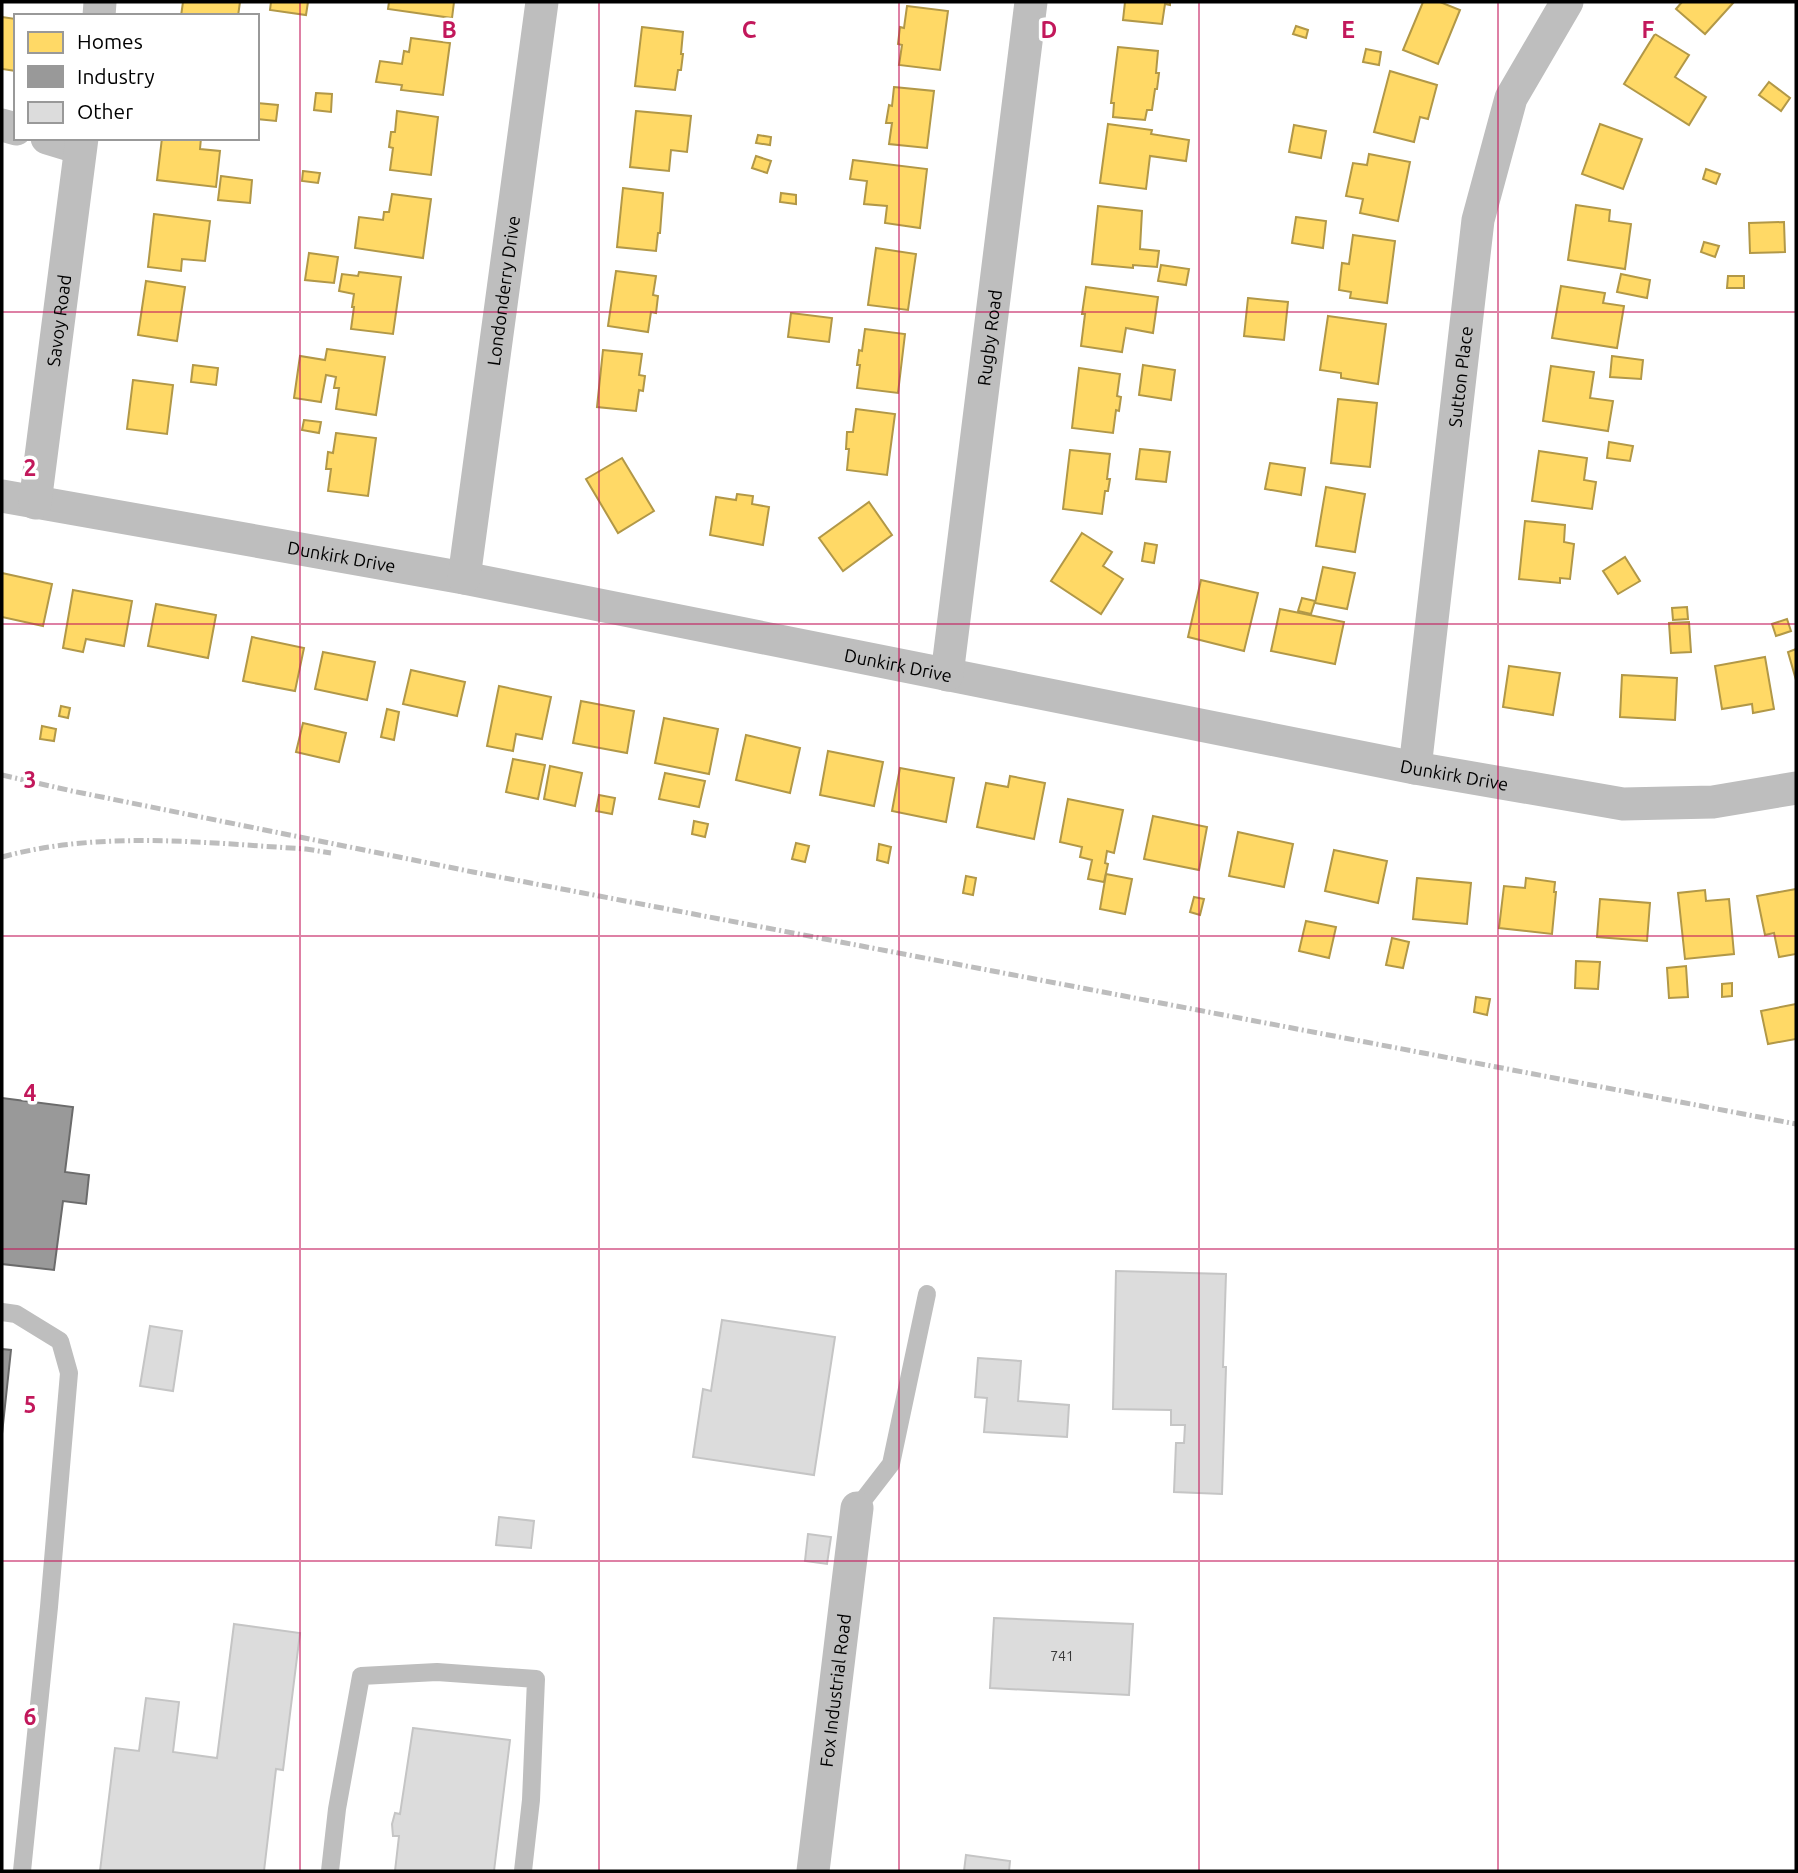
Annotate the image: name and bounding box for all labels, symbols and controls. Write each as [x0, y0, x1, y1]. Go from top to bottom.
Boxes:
legend [14, 14, 259, 140]
text: B [441, 17, 457, 42]
text: C [742, 17, 757, 42]
text: D [1041, 17, 1057, 42]
text: E [1341, 17, 1355, 42]
text: F [1642, 17, 1655, 42]
text: Homes [77, 29, 143, 53]
text: Industry [77, 64, 155, 88]
text: Other [77, 99, 133, 123]
street label: Londonderry Drive [483, 214, 523, 367]
street label: Savoy Road [43, 273, 74, 368]
street label: Rugby Road [973, 288, 1005, 387]
street label: Sutton Place [1444, 325, 1476, 428]
text: 2 [24, 455, 36, 480]
street label: Dunkirk Drive [286, 537, 397, 576]
street label: Dunkirk Drive [843, 644, 954, 685]
street label: Dunkirk Drive [1399, 755, 1510, 794]
text: 3 [24, 767, 36, 792]
text: 4 [24, 1080, 37, 1105]
text: 5 [24, 1392, 36, 1417]
street label: Fox Industrial Road [816, 1612, 854, 1768]
house number: 741 [1050, 1648, 1074, 1664]
text: 6 [24, 1704, 37, 1729]

